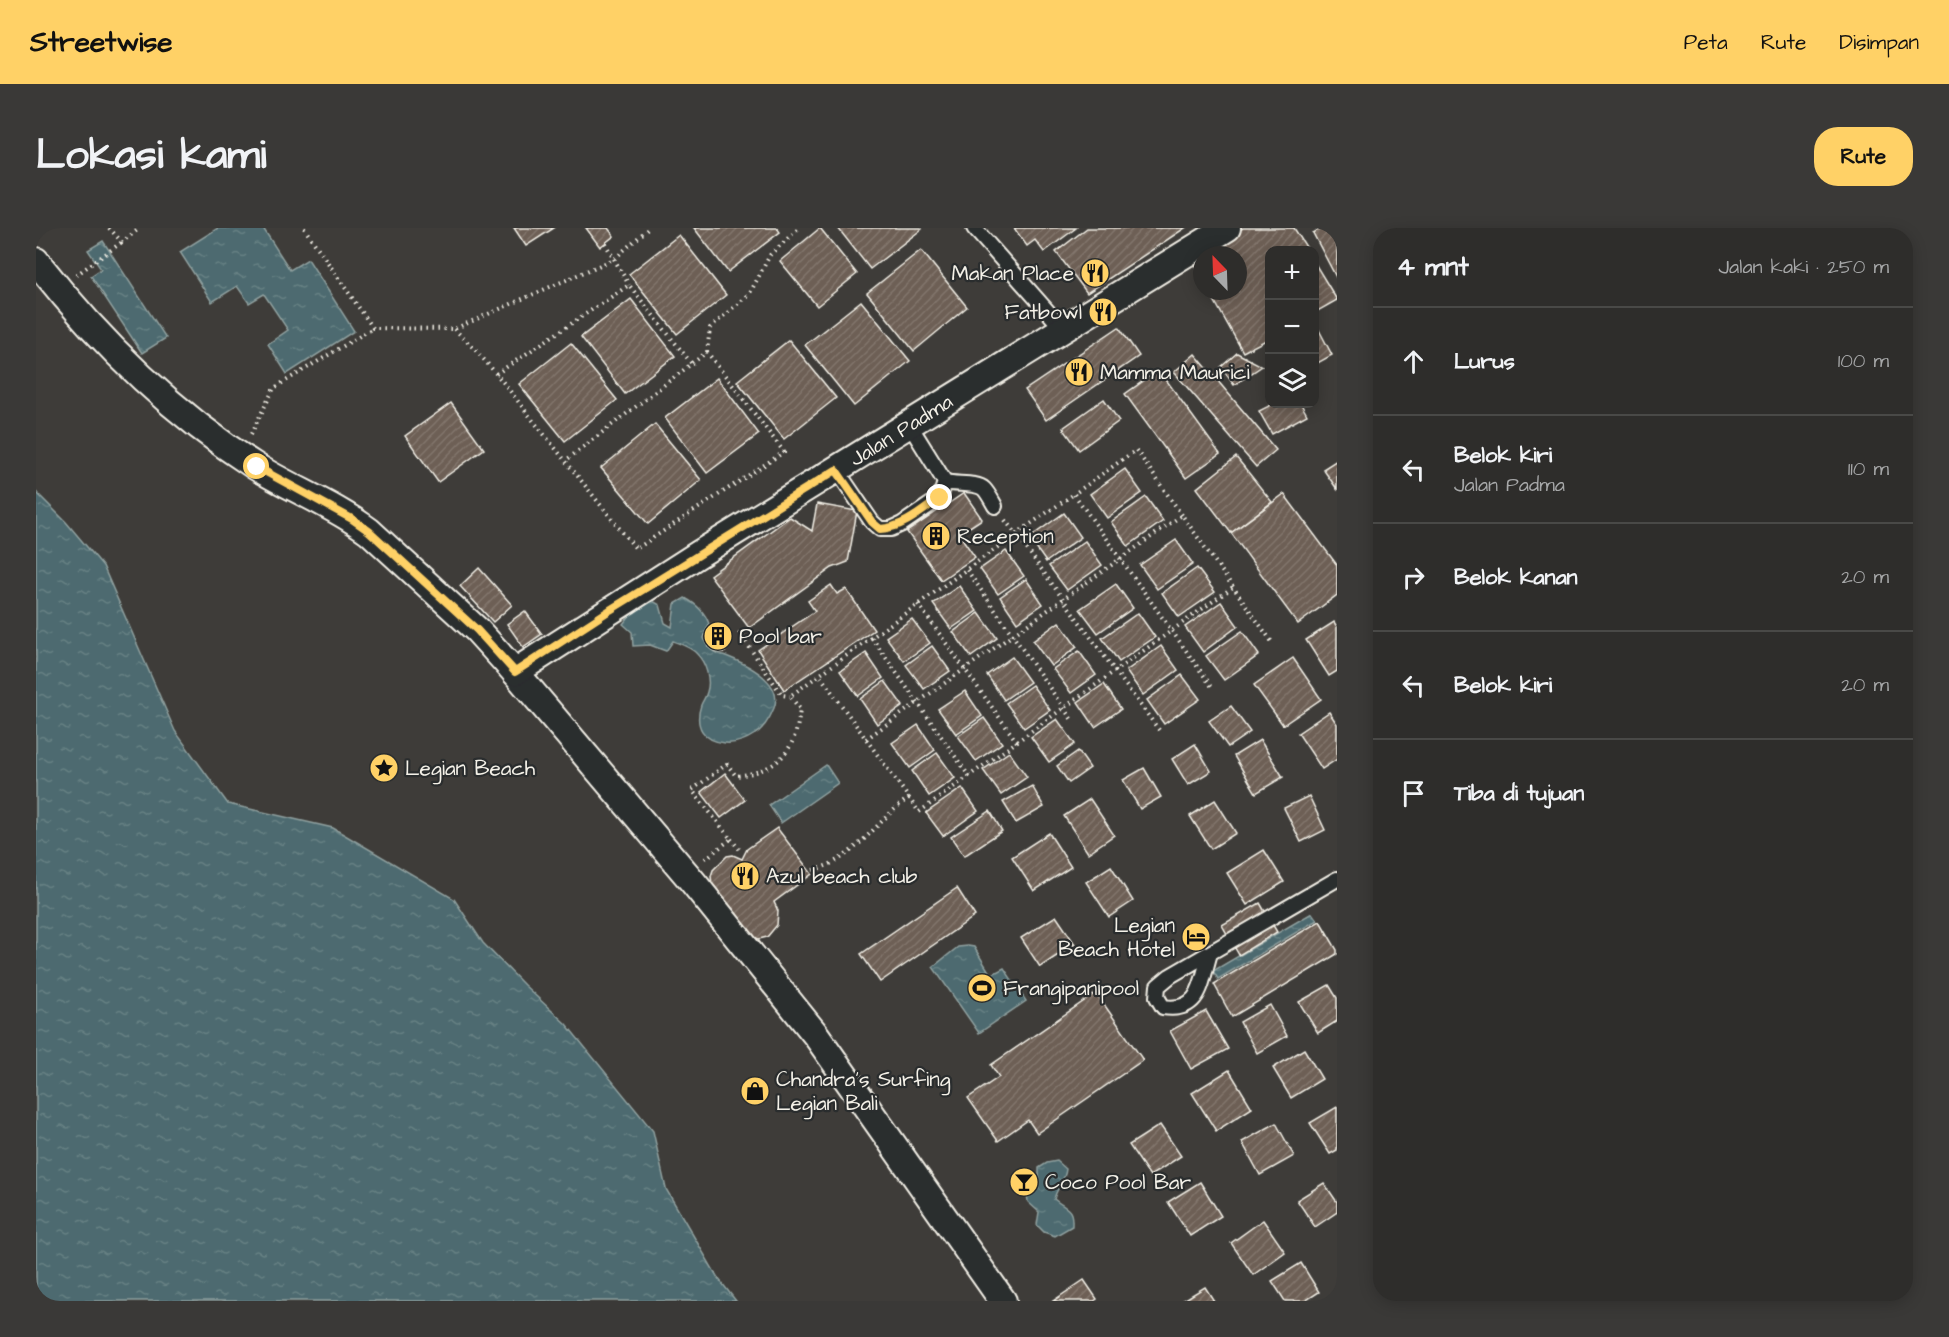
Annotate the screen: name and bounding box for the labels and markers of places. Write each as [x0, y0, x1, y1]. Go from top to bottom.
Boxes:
restaurant icon: Makan Place [1079, 257, 1111, 289]
place label: Makan Place [951, 259, 1074, 288]
restaurant icon: Fatbowl [1087, 296, 1119, 328]
place label: Fatbowl [1004, 298, 1082, 327]
restaurant icon: Mamma Maurici [1063, 356, 1095, 388]
place label: Mamma Maurici [1100, 358, 1250, 387]
building icon: Reception [920, 520, 952, 552]
place label: Reception [957, 522, 1054, 552]
building icon: Pool bar [702, 620, 734, 652]
place label: Pool bar [739, 622, 822, 651]
place icon: Legian Beach [368, 752, 400, 784]
place label: Legian Beach [405, 754, 536, 785]
restaurant icon: Azul beach club [729, 860, 761, 892]
place label: Azul beach club [766, 862, 917, 891]
place label: Legian Beach Hotel [1058, 911, 1175, 964]
hotel icon: Legian Beach Hotel [1180, 921, 1212, 953]
sports icon: Frangipanipool [966, 972, 998, 1004]
place label: Frangipanipool [1003, 974, 1139, 1005]
place label: Chandra's Surfing Legian Bali [776, 1065, 951, 1120]
shop icon: Chandra's Surfing Legian Bali [739, 1075, 771, 1107]
bar icon: Coco Pool Bar [1008, 1166, 1040, 1198]
place label: Coco Pool Bar [1045, 1168, 1192, 1197]

